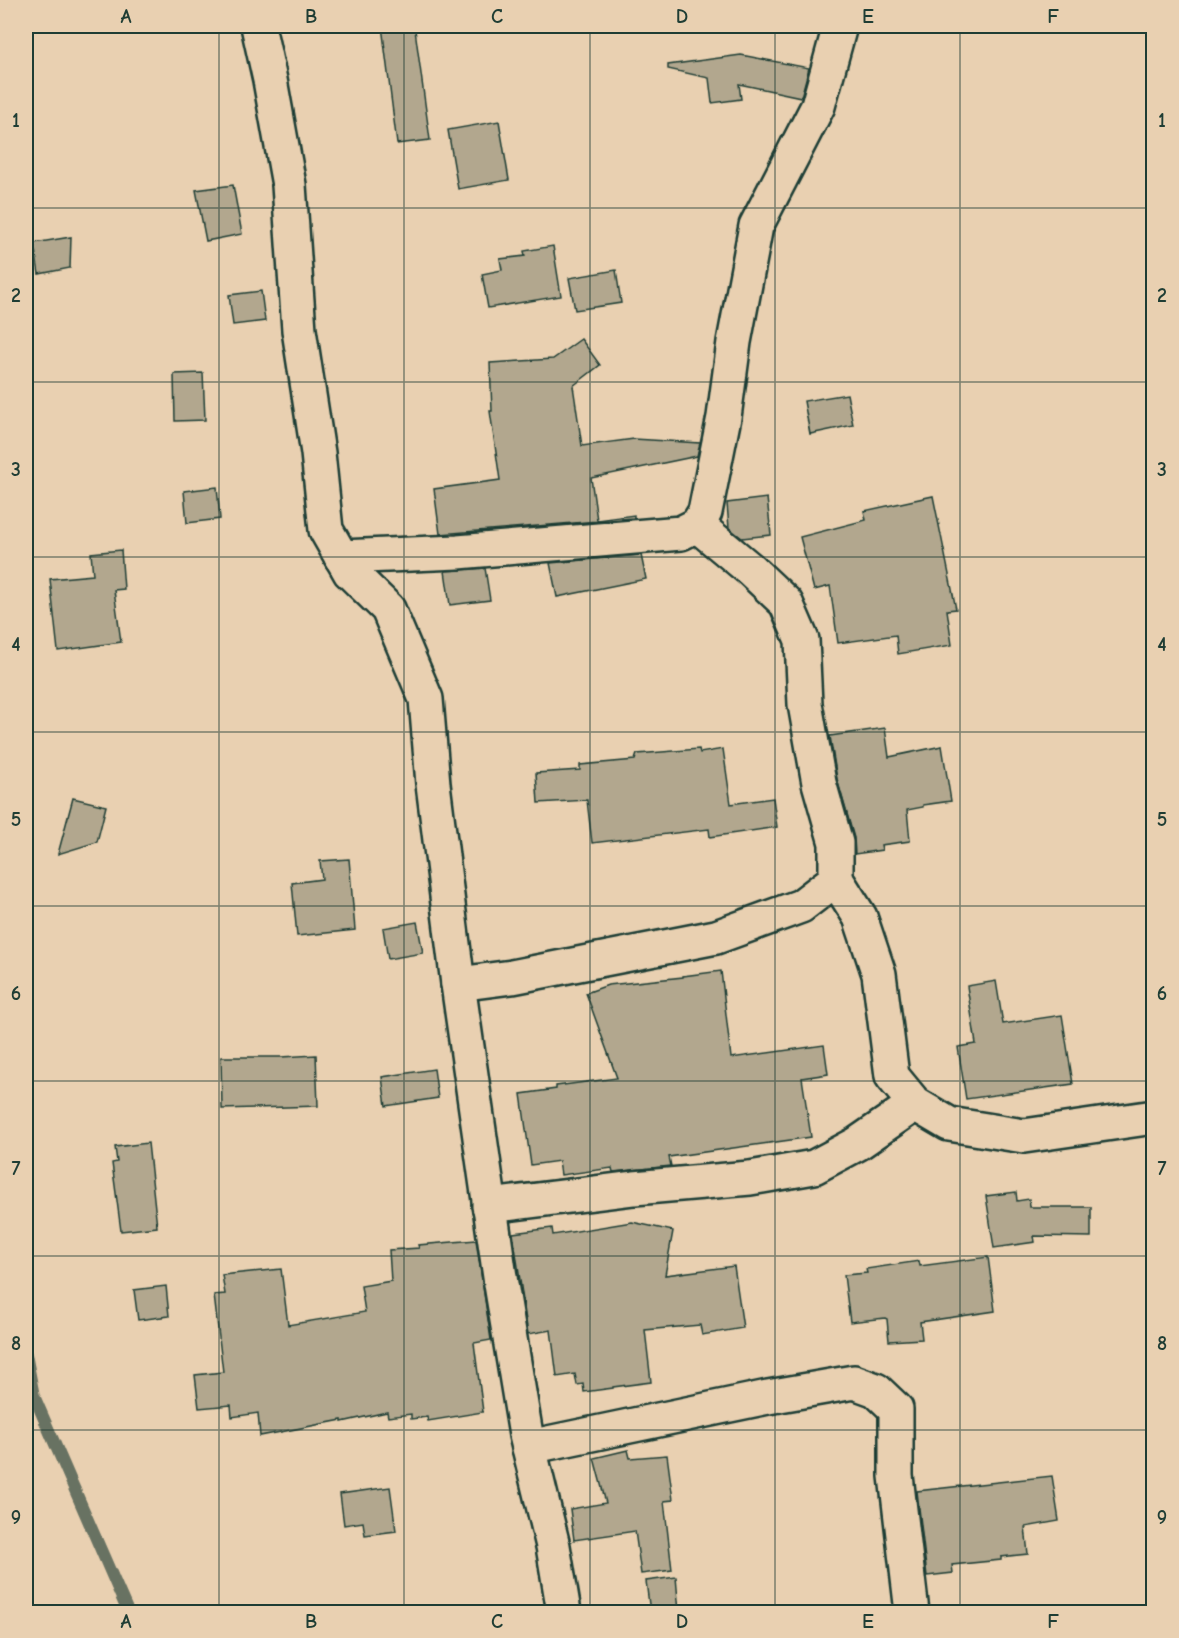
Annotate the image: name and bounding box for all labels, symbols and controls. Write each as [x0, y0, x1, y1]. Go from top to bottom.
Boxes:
text: A [120, 5, 132, 28]
text: B [305, 5, 317, 28]
text: C [491, 5, 503, 28]
text: D [676, 5, 688, 28]
text: E [862, 5, 874, 28]
text: F [1047, 5, 1059, 28]
text: 1 [12, 109, 20, 132]
text: 1 [1158, 109, 1166, 132]
text: 2 [11, 284, 21, 307]
text: 2 [1157, 284, 1167, 307]
text: 3 [11, 458, 21, 481]
text: 3 [1157, 458, 1167, 481]
text: 4 [11, 633, 21, 656]
text: 4 [1157, 633, 1167, 656]
text: 5 [11, 808, 21, 831]
text: 5 [1157, 808, 1167, 831]
text: 6 [11, 982, 21, 1005]
text: 6 [1157, 982, 1167, 1005]
text: 7 [12, 1157, 21, 1180]
text: 7 [1158, 1157, 1167, 1180]
text: 8 [11, 1332, 21, 1355]
text: 8 [1157, 1332, 1167, 1355]
text: 9 [11, 1506, 21, 1529]
text: 9 [1157, 1506, 1167, 1529]
text: A [120, 1610, 132, 1633]
text: B [305, 1610, 317, 1633]
text: C [491, 1610, 503, 1633]
text: D [676, 1610, 688, 1633]
text: E [862, 1610, 874, 1633]
text: F [1047, 1610, 1059, 1633]

